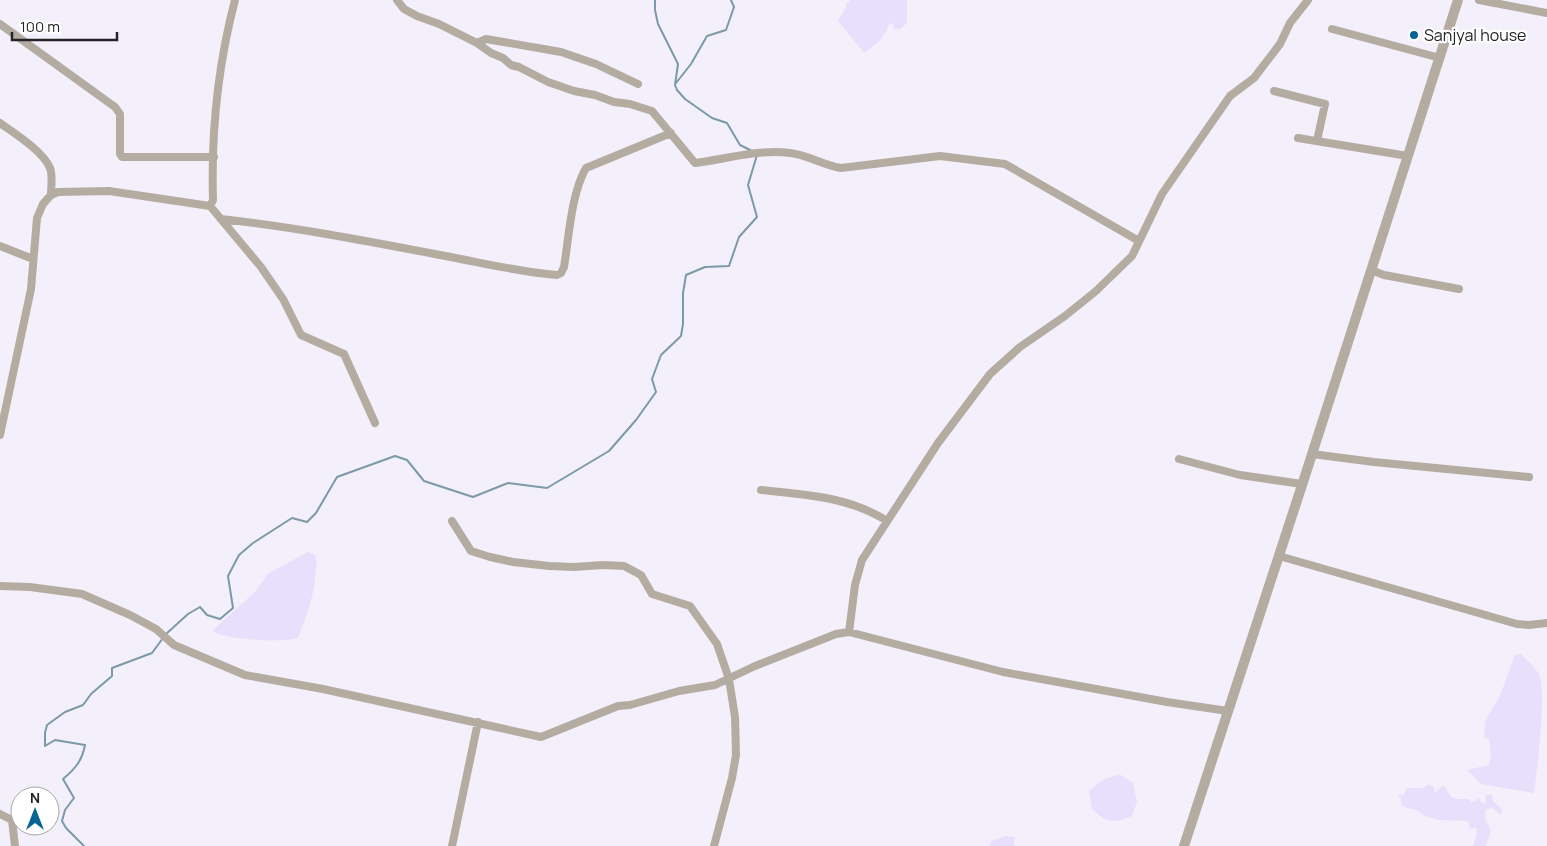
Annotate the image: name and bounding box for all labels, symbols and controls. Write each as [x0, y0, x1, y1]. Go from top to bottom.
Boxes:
scale bar [12, 10, 118, 42]
text: 100 m [20, 16, 60, 37]
place label: Sanjyal house [1424, 24, 1526, 46]
marker: Sanjyal house [1408, 29, 1420, 41]
north arrow [10, 786, 60, 836]
text: N [30, 788, 40, 807]

